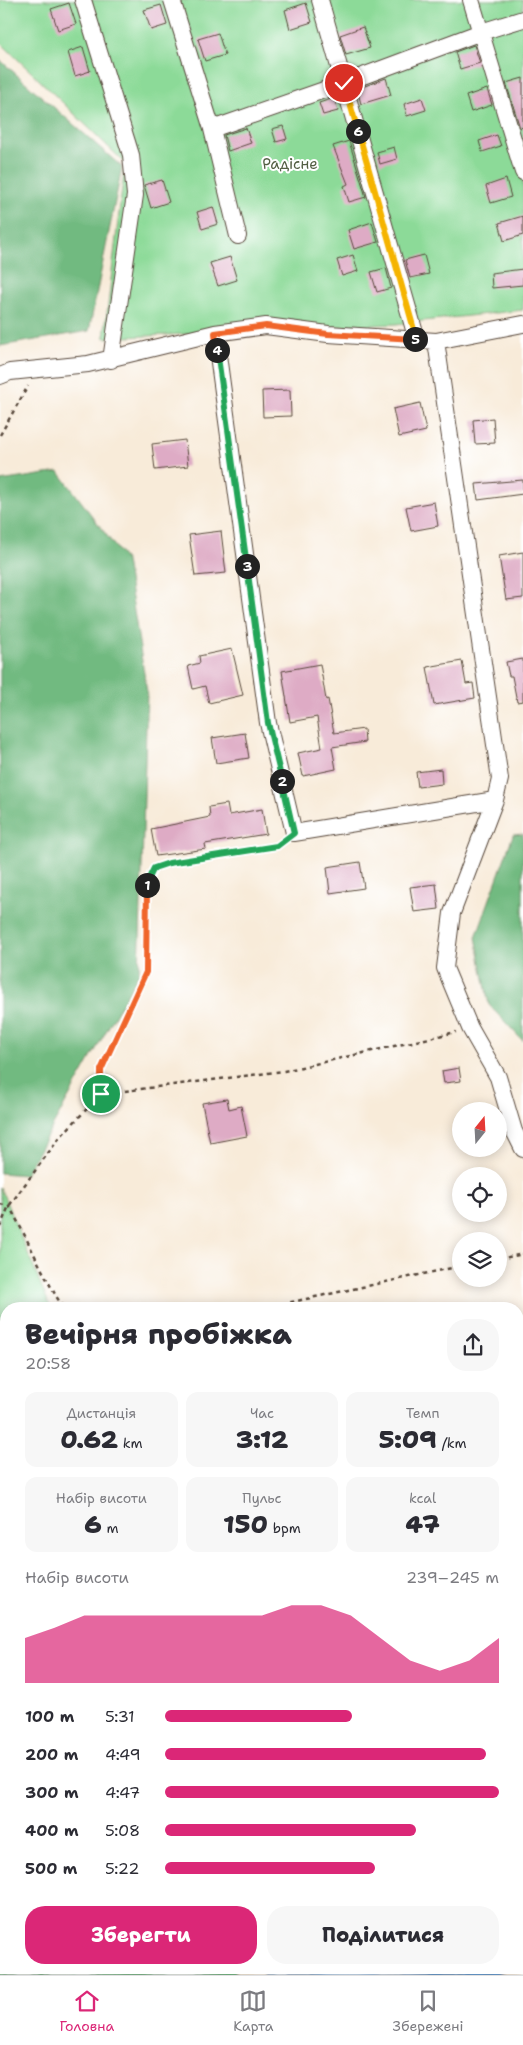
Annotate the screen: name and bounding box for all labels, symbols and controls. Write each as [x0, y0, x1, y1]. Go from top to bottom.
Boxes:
pin [323, 62, 365, 104]
icon: check [330, 69, 358, 97]
pin: 6 [346, 118, 370, 144]
text: 6 [354, 122, 363, 140]
park label: Радісне [262, 154, 318, 174]
pin: 5 [402, 326, 428, 352]
text: 5 [411, 330, 420, 348]
pin: 4 [204, 338, 230, 362]
text: 4 [213, 341, 222, 359]
pin: 3 [234, 554, 260, 578]
text: 3 [243, 557, 252, 575]
pin: 2 [270, 768, 294, 794]
text: 2 [278, 772, 287, 790]
pin: 1 [134, 872, 160, 898]
text: 1 [144, 876, 151, 894]
pin [80, 1073, 122, 1115]
icon: arrive [87, 1080, 115, 1108]
north arrow [452, 1102, 508, 1158]
map controls [452, 1102, 507, 1287]
button: locate [452, 1167, 507, 1222]
button: layers [452, 1232, 507, 1287]
text: Вечірня пробіжка [25, 1315, 292, 1353]
button: share [447, 1319, 499, 1371]
text: 20:58 [25, 1353, 71, 1374]
text: Дистанція [66, 1404, 136, 1422]
text: Час [250, 1404, 274, 1422]
text: Темп [406, 1404, 440, 1422]
text: 0.62 [60, 1422, 118, 1456]
text: 3:12 [236, 1422, 288, 1456]
text: 5:09 [379, 1422, 437, 1456]
text: km [118, 1434, 142, 1452]
text: /km [437, 1434, 467, 1452]
text: Набір висоти [56, 1489, 147, 1507]
text: Пульс [242, 1489, 282, 1507]
text: kcal [409, 1489, 436, 1507]
text: 6 [84, 1507, 102, 1541]
text: 150 [223, 1507, 268, 1541]
text: 47 [406, 1507, 440, 1541]
text: m [102, 1519, 119, 1537]
text: bpm [268, 1519, 301, 1537]
text: Набір висоти [25, 1567, 129, 1588]
text: 239–245 m [406, 1567, 499, 1588]
text: 100 m [25, 1706, 74, 1727]
text: 5:31 [105, 1706, 135, 1727]
text: 200 m [25, 1744, 78, 1765]
text: 4:49 [105, 1744, 141, 1765]
text: 300 m [25, 1782, 79, 1803]
text: 4:47 [105, 1782, 140, 1803]
text: 400 m [25, 1820, 79, 1841]
text: 5:08 [105, 1820, 140, 1841]
text: 500 m [25, 1858, 77, 1879]
text: 5:22 [105, 1858, 139, 1879]
button: Зберегти [25, 1906, 257, 1964]
button: Поділитися [267, 1906, 499, 1964]
tab: Головна [60, 1987, 114, 2035]
tab: Карта [233, 1987, 273, 2035]
tab: Збережені [393, 1987, 463, 2035]

